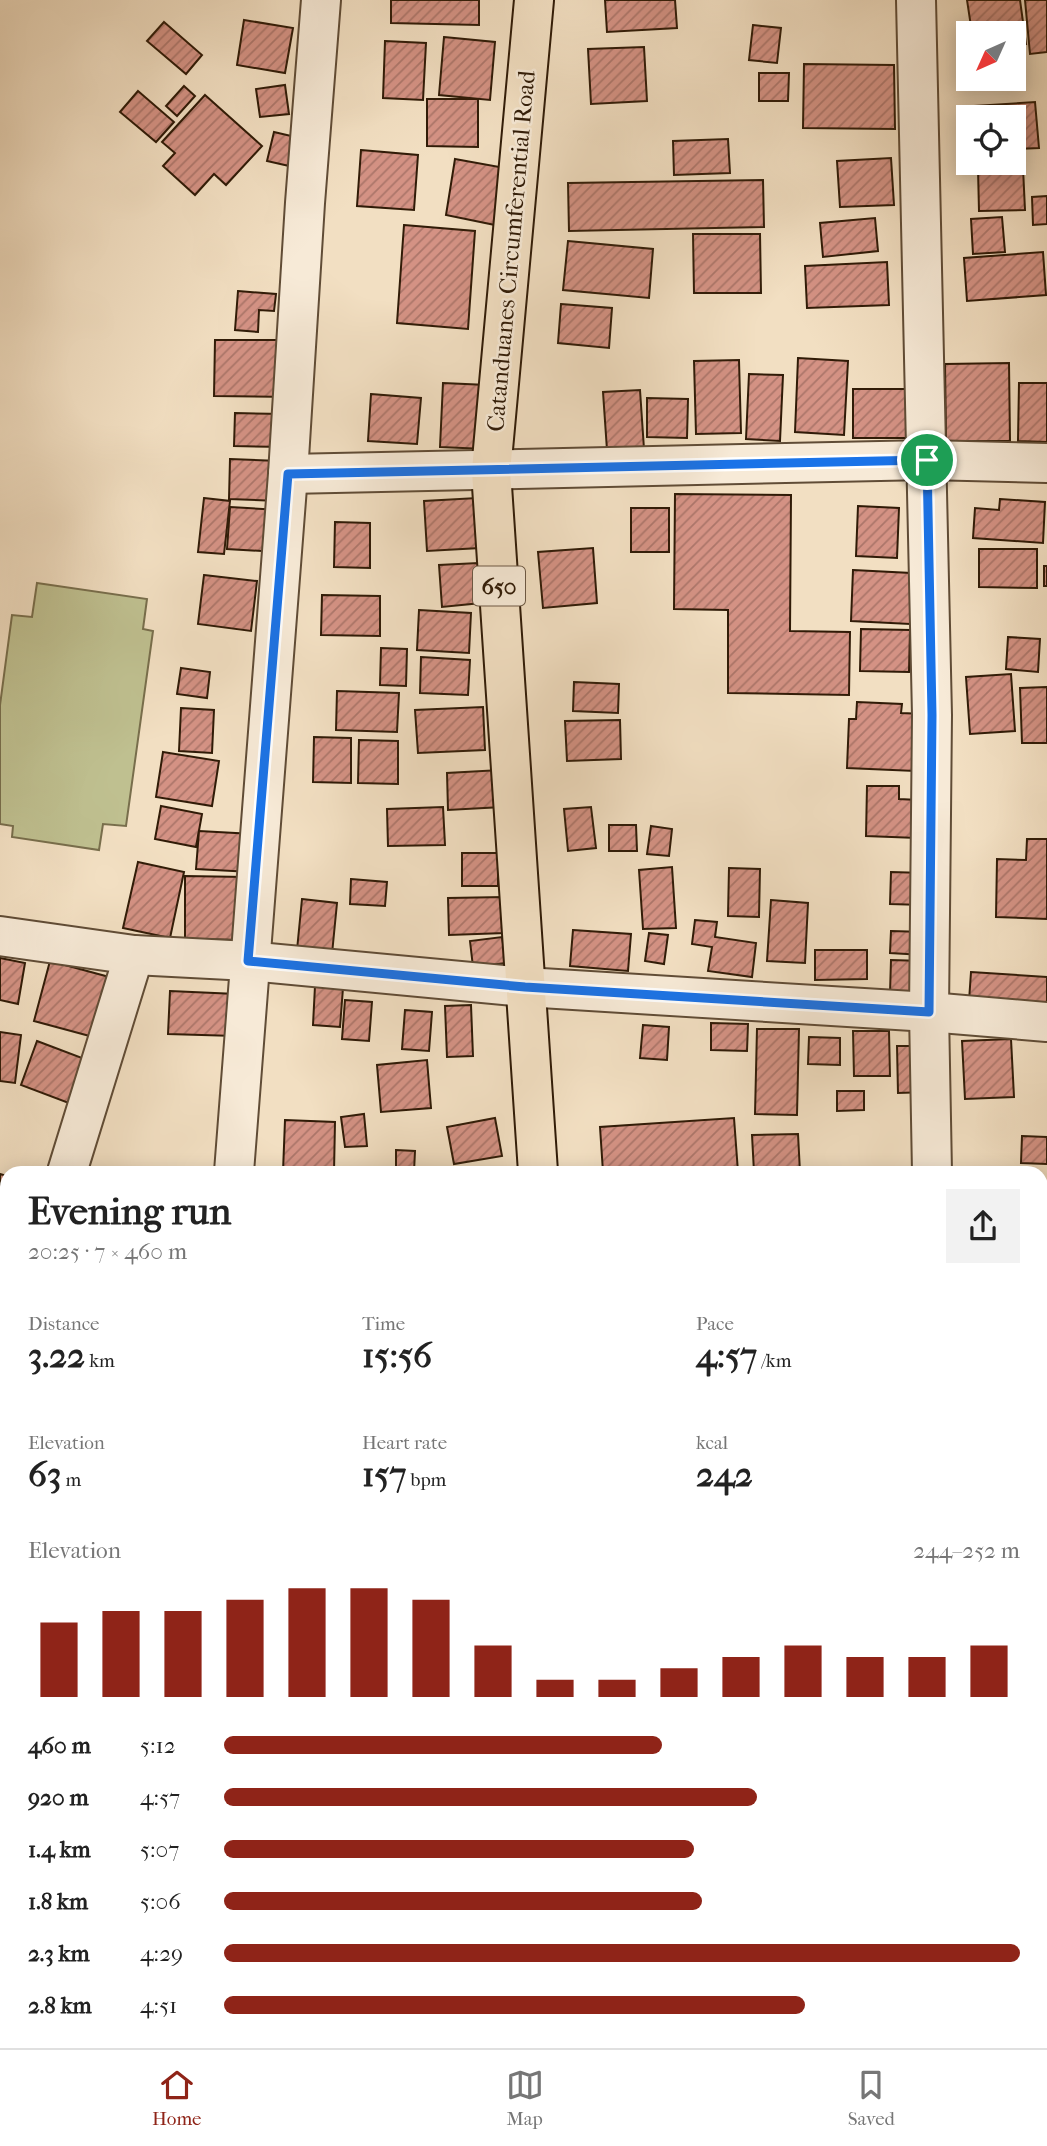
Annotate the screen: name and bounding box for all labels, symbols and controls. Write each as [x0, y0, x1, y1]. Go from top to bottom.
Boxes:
north arrow [956, 21, 1026, 91]
map controls [956, 21, 1026, 175]
street label: Catanduanes Circumferential Road [481, 68, 541, 433]
button: locate [956, 105, 1026, 175]
pin [897, 430, 957, 490]
icon: arrive [908, 441, 946, 479]
road number: 650 [473, 566, 525, 606]
text: Evening run [28, 1189, 231, 1234]
button: share [946, 1189, 1020, 1263]
text: 20:25 · 7 × 460 m [28, 1238, 187, 1265]
text: Distance [28, 1313, 99, 1335]
text: Time [362, 1313, 405, 1335]
text: Pace [696, 1313, 734, 1335]
text: 3.22 [28, 1335, 85, 1376]
text: 15:56 [362, 1335, 432, 1376]
text: 4:57 [696, 1335, 757, 1376]
text: km [85, 1350, 115, 1372]
text: /km [757, 1350, 791, 1372]
text: Elevation [28, 1432, 105, 1454]
text: Heart rate [362, 1432, 447, 1454]
text: kcal [696, 1432, 728, 1454]
text: 63 [28, 1454, 61, 1495]
text: 157 [362, 1454, 406, 1495]
text: 242 [696, 1454, 753, 1495]
text: m [61, 1469, 81, 1491]
text: bpm [406, 1469, 446, 1491]
text: Elevation [28, 1537, 121, 1564]
text: 244–252 m [913, 1537, 1020, 1564]
text: 460 m [28, 1732, 91, 1759]
text: 5:12 [140, 1732, 176, 1759]
text: 920 m [28, 1784, 89, 1811]
text: 4:57 [140, 1784, 180, 1811]
text: 1.4 km [28, 1836, 91, 1863]
text: 5:07 [140, 1836, 179, 1863]
text: 1.8 km [28, 1888, 88, 1915]
text: 5:06 [140, 1888, 181, 1915]
text: 2.3 km [28, 1940, 90, 1967]
text: 4:29 [140, 1940, 183, 1967]
text: 2.8 km [28, 1992, 92, 2019]
text: 4:51 [140, 1992, 177, 2019]
tab: Home [152, 2066, 202, 2130]
tab: Map [506, 2066, 544, 2130]
tab: Saved [848, 2066, 895, 2130]

